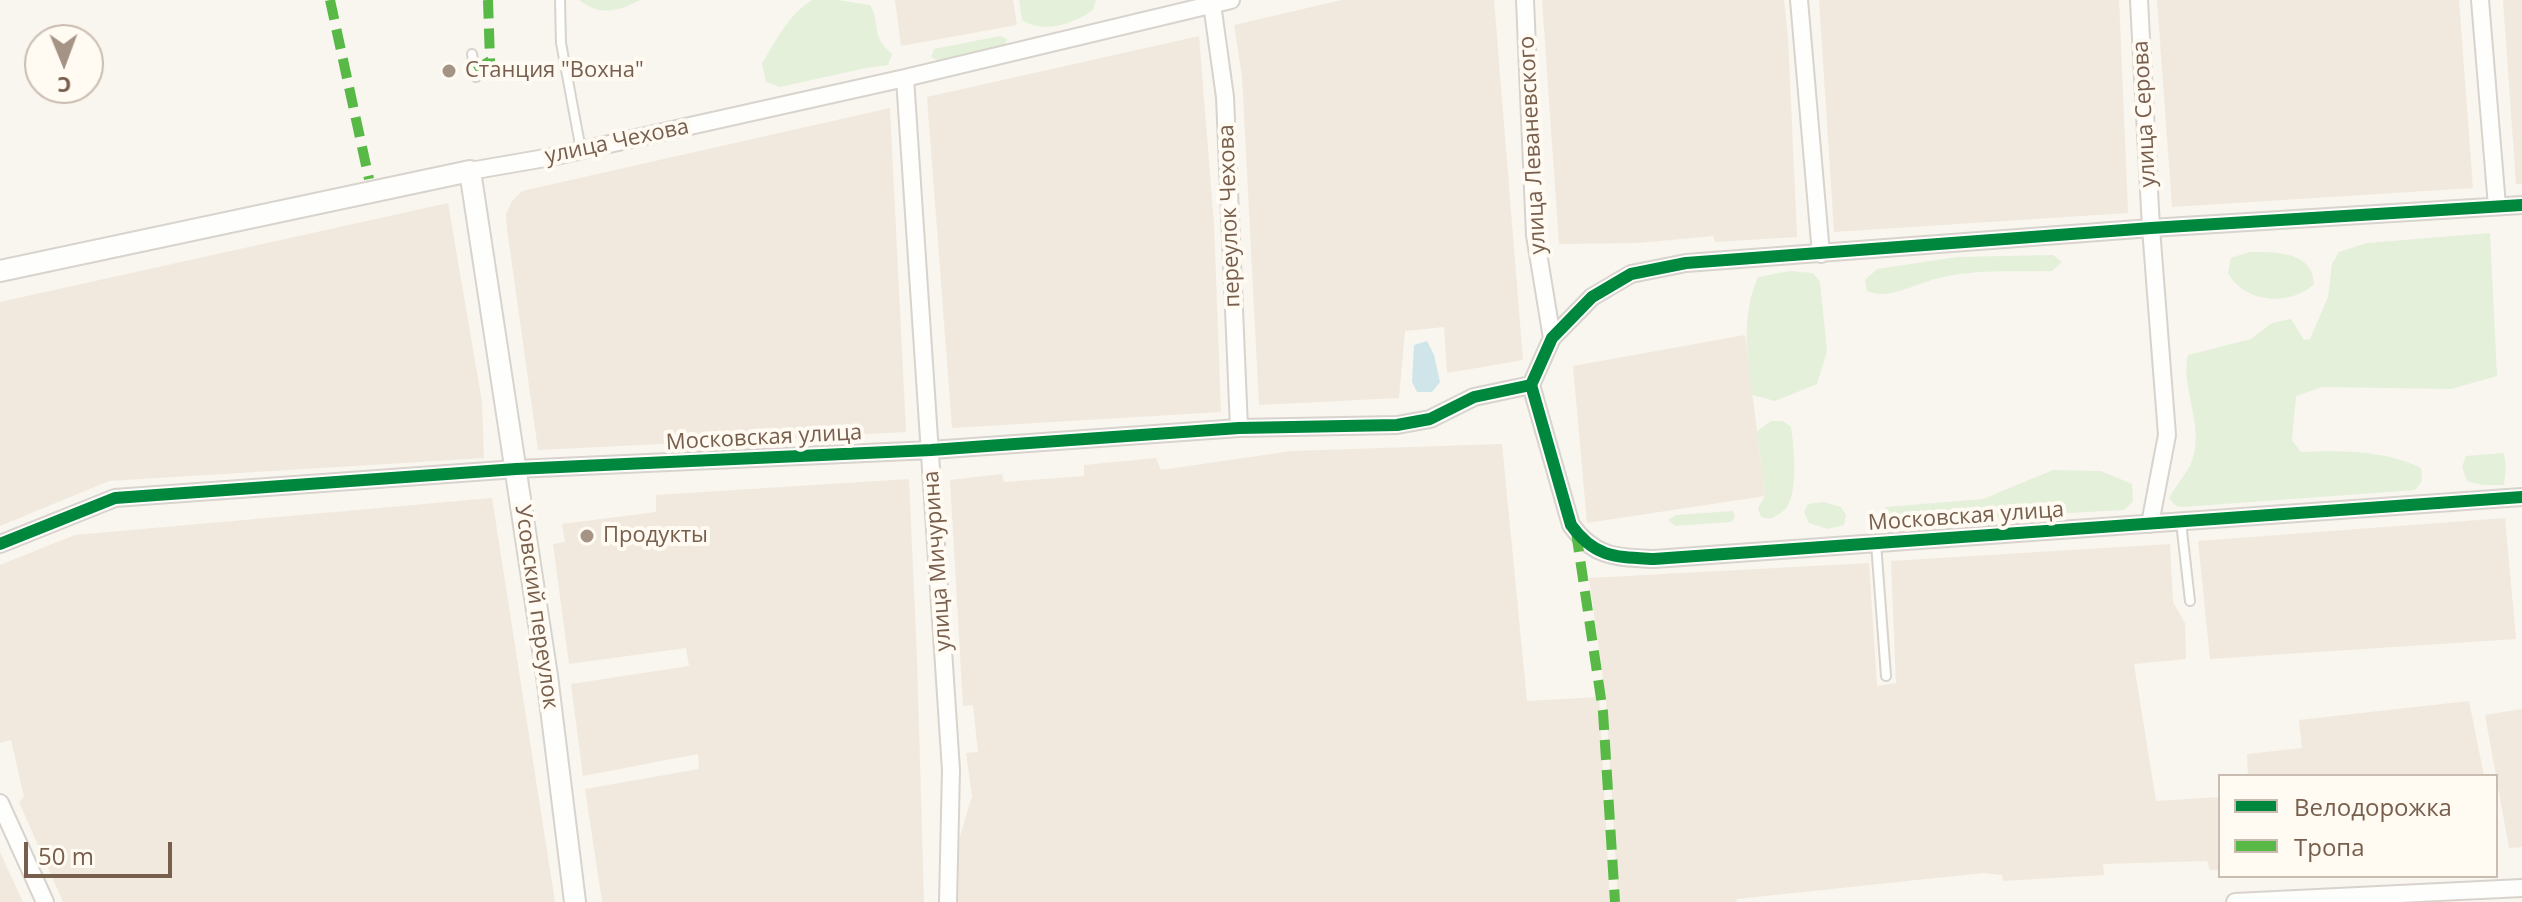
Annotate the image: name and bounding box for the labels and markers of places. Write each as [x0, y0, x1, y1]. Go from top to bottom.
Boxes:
place label: Станция "Вохна" [465, 58, 644, 84]
marker: Станция "Вохна" [440, 62, 458, 80]
place label: Продукты [603, 523, 708, 549]
marker: Продукты [578, 527, 596, 545]

